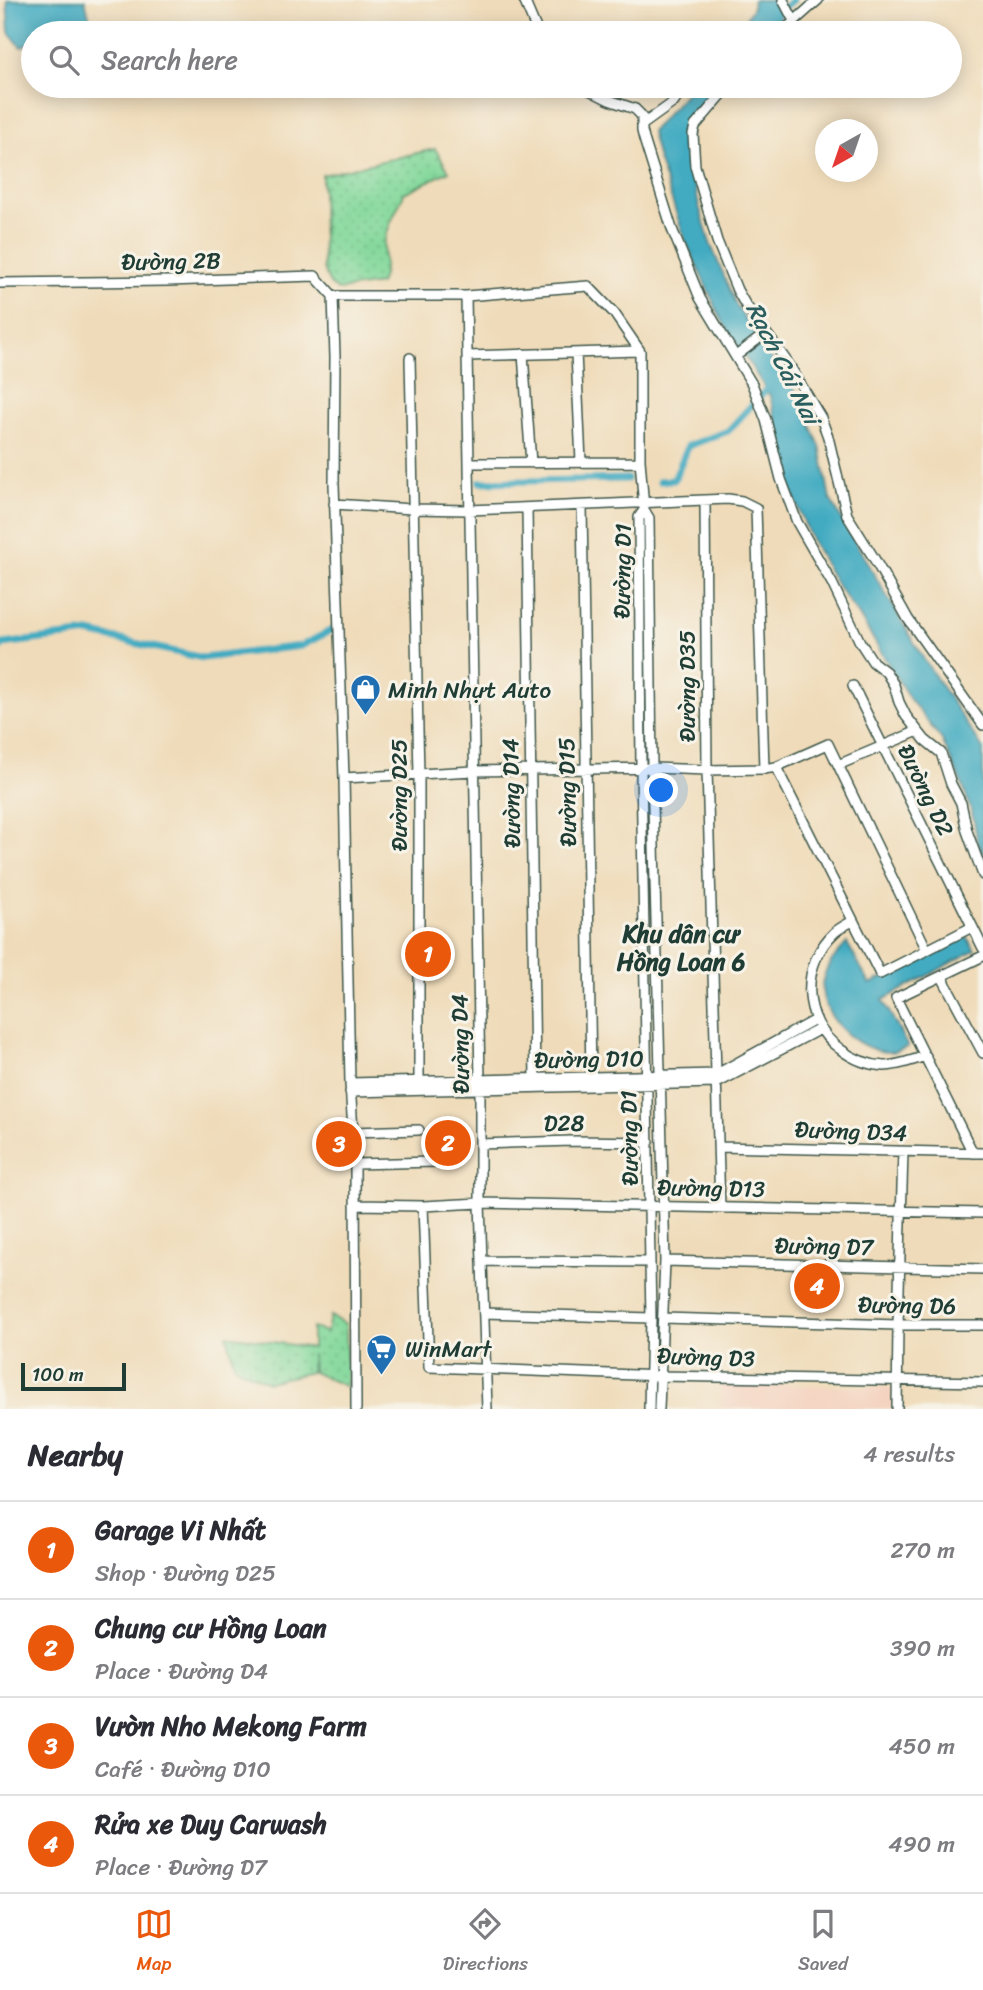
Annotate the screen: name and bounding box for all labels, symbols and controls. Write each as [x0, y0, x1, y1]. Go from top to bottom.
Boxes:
search box [21, 21, 962, 98]
text: Search here [101, 37, 238, 83]
icon: search [45, 41, 83, 79]
north arrow [815, 119, 878, 182]
street label: Đường 2B [121, 240, 221, 283]
water label: Rạch Cái Nai [734, 294, 834, 436]
street label: Đường D1 [601, 523, 644, 619]
street label: Đường D35 [667, 630, 708, 742]
place label: Minh Nhựt Auto [388, 670, 552, 711]
shop icon: Minh Nhựt Auto [348, 673, 382, 717]
street label: Đường D15 [546, 737, 589, 847]
street label: Đường D2 [886, 737, 966, 844]
street label: Đường D14 [490, 738, 533, 848]
street label: Đường D25 [379, 739, 420, 851]
your location [644, 773, 678, 807]
district label: Khu dân cư Hồng Loan 6 [617, 913, 745, 983]
pin: 1 [405, 928, 451, 980]
street label: Đường D4 [439, 994, 482, 1094]
street label: Đường D10 [534, 1038, 644, 1081]
street label: Đường D1 [608, 1090, 651, 1186]
street label: D28 [543, 1103, 585, 1144]
street label: Đường D34 [794, 1109, 908, 1154]
pin: 2 [425, 1117, 471, 1169]
pin: 3 [316, 1118, 362, 1170]
street label: Đường D13 [657, 1167, 766, 1210]
street label: Đường D7 [774, 1225, 875, 1268]
pin: 4 [794, 1260, 840, 1312]
street label: Đường D6 [857, 1284, 957, 1327]
place label: WinMart [405, 1329, 493, 1370]
supermarket icon: WinMart [365, 1332, 399, 1376]
street label: Đường D3 [656, 1335, 756, 1380]
text: 100 m [32, 1358, 84, 1391]
scale bar [21, 1360, 126, 1392]
text: Nearby [28, 1428, 123, 1482]
text: 4 results [863, 1434, 955, 1475]
text: Garage Vi Nhất [95, 1507, 266, 1553]
text: 1 [46, 1530, 56, 1571]
text: 270 m [890, 1530, 955, 1571]
text: Shop · Đường D25 [95, 1553, 276, 1594]
text: Chung cư Hồng Loan [95, 1605, 327, 1651]
text: 2 [44, 1628, 58, 1669]
text: 390 m [890, 1628, 955, 1669]
text: Place · Đường D4 [95, 1651, 268, 1692]
text: Vườn Nho Mekong Farm [95, 1703, 367, 1749]
text: 3 [45, 1726, 57, 1767]
text: 450 m [888, 1726, 955, 1767]
text: Café · Đường D10 [95, 1749, 271, 1790]
text: Rửa xe Duy Carwash [95, 1801, 327, 1847]
text: 4 [44, 1824, 58, 1865]
text: 490 m [888, 1824, 955, 1865]
text: Place · Đường D7 [95, 1847, 267, 1888]
tab: Map [135, 1905, 173, 1980]
tab: Directions [443, 1905, 528, 1980]
tab: Saved [798, 1905, 848, 1980]

